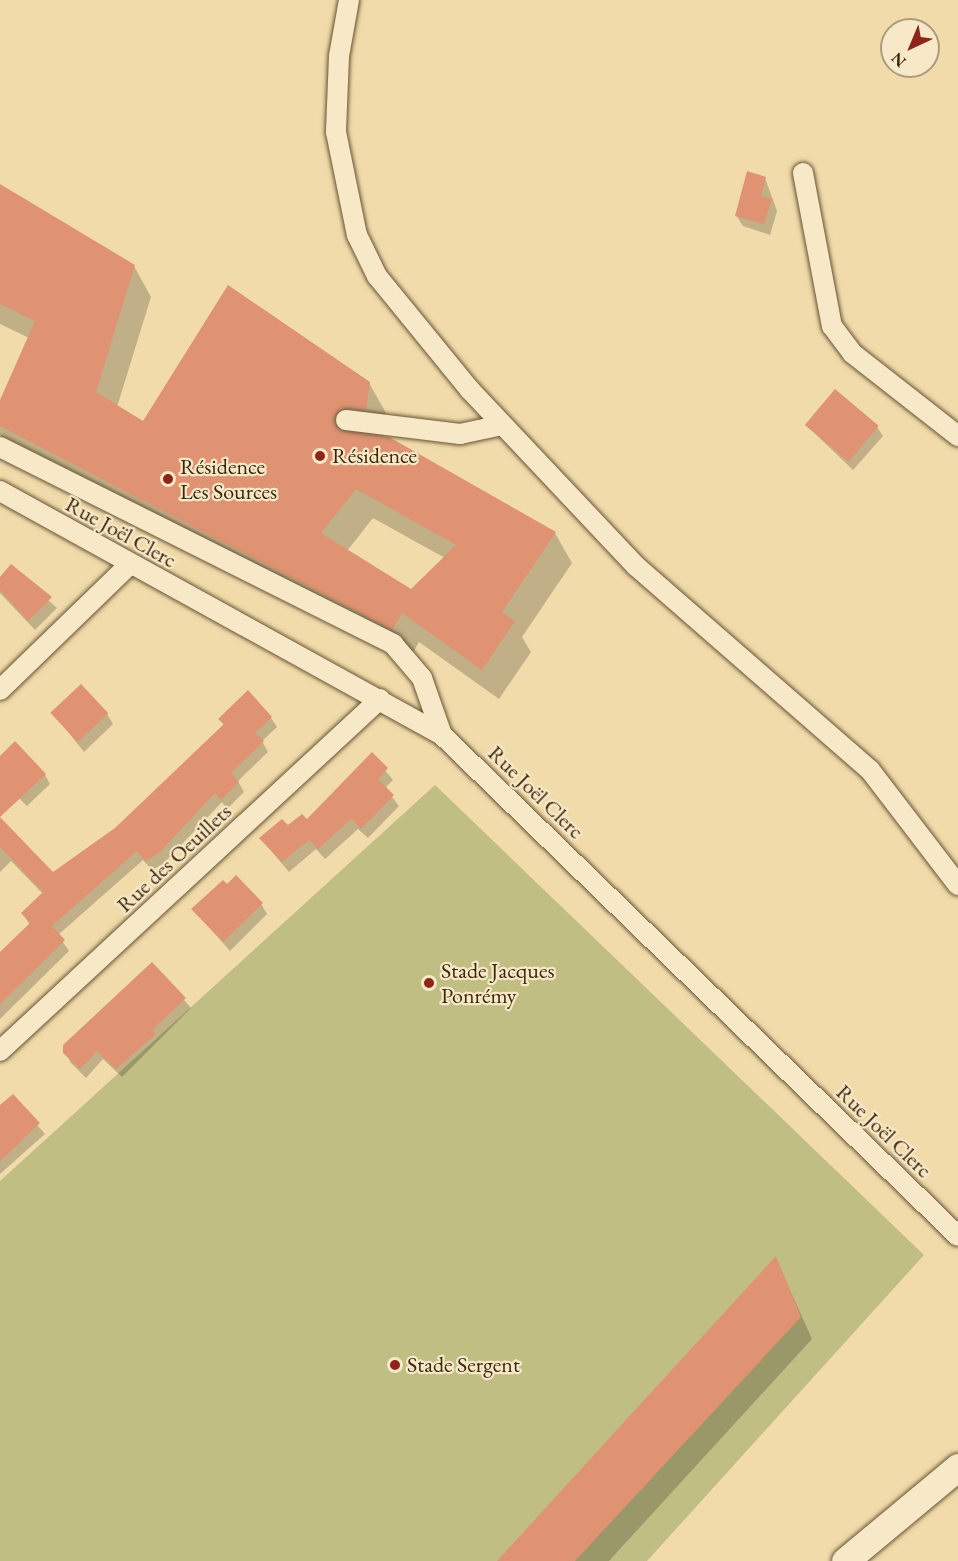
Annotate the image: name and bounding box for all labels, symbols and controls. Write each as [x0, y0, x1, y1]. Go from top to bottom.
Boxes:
north arrow [880, 18, 940, 78]
text: N [887, 48, 910, 72]
place label: Résidence [332, 443, 417, 469]
marker: Résidence [313, 449, 327, 463]
place label: Résidence Les Sources [180, 453, 277, 505]
marker: Résidence Les Sources [161, 472, 175, 486]
street label: Rue Joël Clerc [61, 491, 181, 573]
street label: Rue Joël Clerc [483, 740, 589, 844]
street label: Rue des Oeuillets [111, 798, 237, 918]
place label: Stade Jacques Ponrémy [441, 957, 555, 1008]
marker: Stade Jacques Ponrémy [422, 976, 436, 990]
street label: Rue Joël Clerc [831, 1079, 937, 1183]
place label: Stade Sergent [407, 1352, 520, 1378]
marker: Stade Sergent [388, 1358, 402, 1372]

